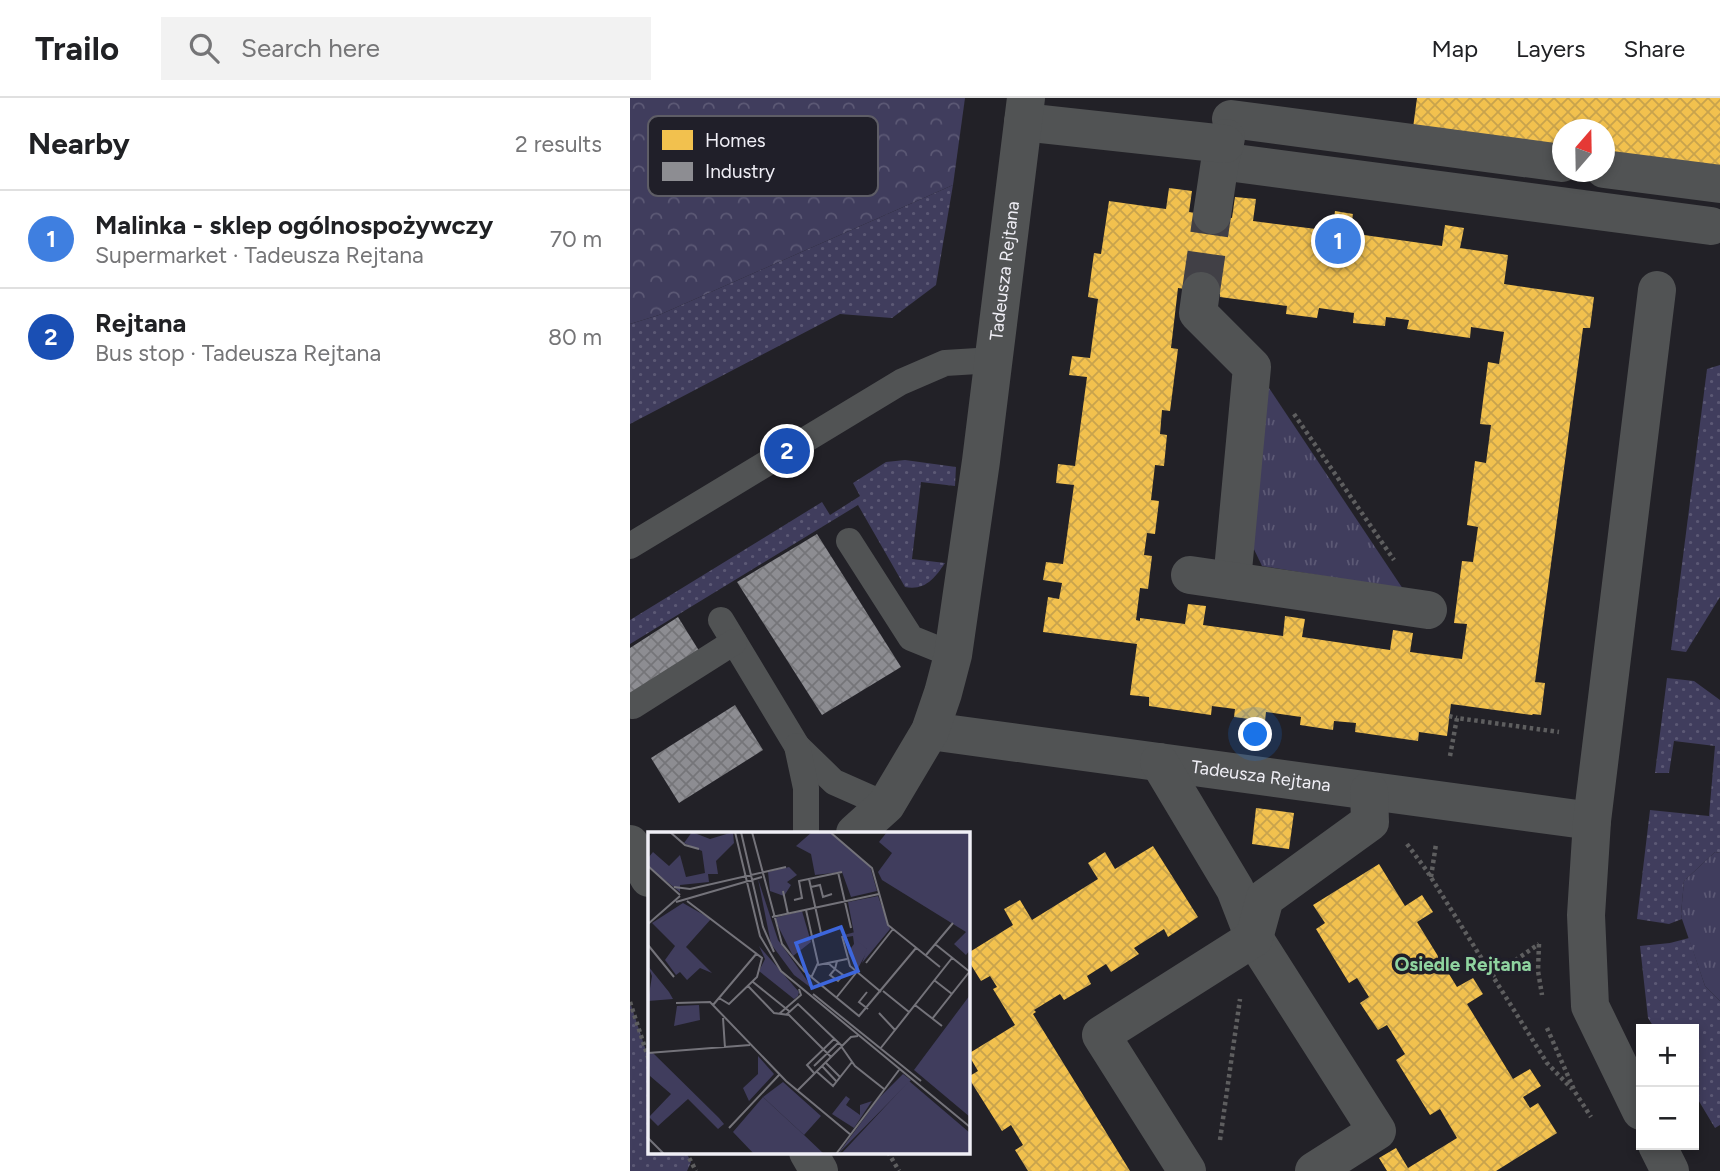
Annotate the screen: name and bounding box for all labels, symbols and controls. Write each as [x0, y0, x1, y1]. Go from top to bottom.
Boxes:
search box [161, 17, 651, 80]
text: Trailo [35, 29, 119, 68]
icon: search [185, 29, 223, 67]
text: Search here [241, 32, 380, 64]
text: Map [1431, 34, 1478, 63]
text: Layers [1516, 34, 1585, 63]
text: Share [1623, 34, 1685, 63]
legend [648, 116, 878, 196]
north arrow [1552, 119, 1615, 182]
text: Nearby [28, 125, 130, 162]
text: Homes [705, 129, 766, 152]
text: 2 results [515, 130, 602, 158]
text: Industry [705, 160, 775, 183]
street label: Tadeusza Rejtana [985, 200, 1024, 342]
text: Malinka - sklep ogólnospożywczy [95, 209, 493, 241]
pin: 1 [1315, 215, 1361, 267]
text: 1 [46, 225, 56, 253]
text: 70 m [550, 225, 602, 253]
text: Supermarket · Tadeusza Rejtana [95, 241, 424, 269]
text: Rejtana [95, 307, 186, 339]
text: 2 [44, 323, 58, 351]
text: 80 m [548, 323, 602, 351]
text: Bus stop · Tadeusza Rejtana [95, 339, 381, 367]
pin: 2 [764, 425, 810, 477]
your location [1238, 717, 1272, 751]
street label: Tadeusza Rejtana [1190, 756, 1332, 796]
inset map [648, 832, 970, 1154]
district label: Osiedle Rejtana [1394, 953, 1532, 976]
map controls [1636, 1024, 1699, 1150]
button: + [1636, 1024, 1699, 1087]
button: − [1636, 1087, 1699, 1150]

